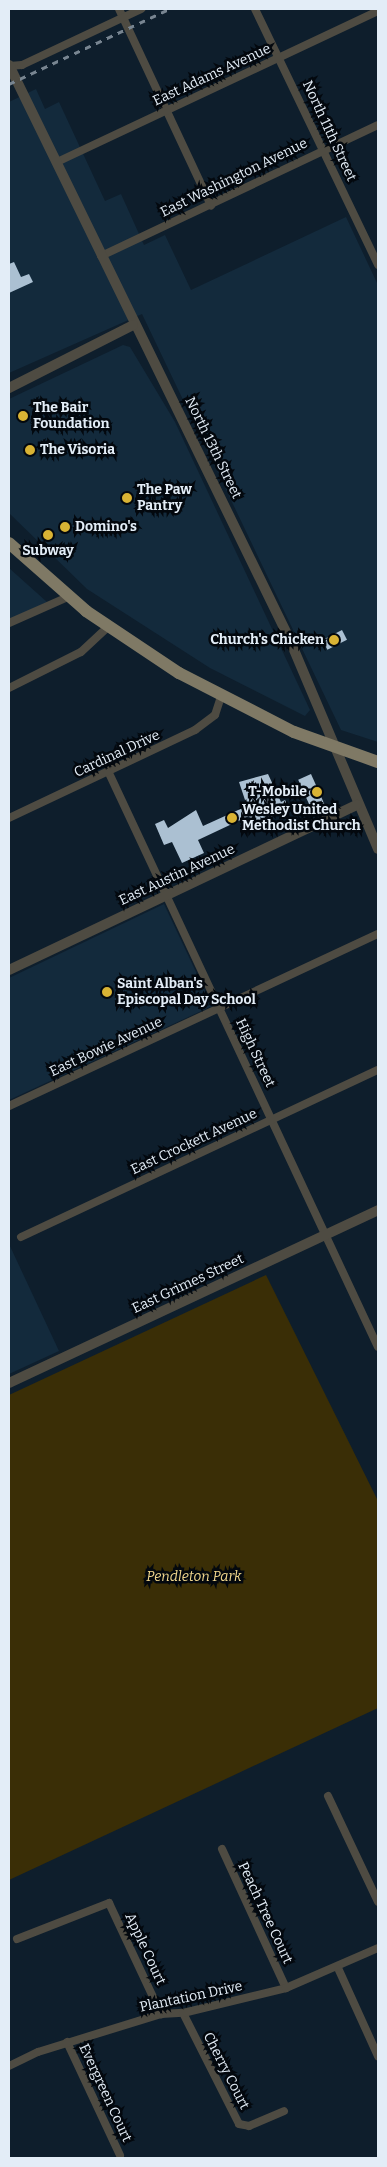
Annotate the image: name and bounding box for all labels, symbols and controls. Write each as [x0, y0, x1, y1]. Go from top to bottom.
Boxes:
street label: East Adams Avenue [150, 40, 274, 110]
street label: North 11th Street [298, 78, 360, 184]
street label: East Washington Avenue [158, 135, 310, 221]
street label: North 13th Street [181, 394, 245, 502]
place label: The Bair Foundation [33, 400, 110, 432]
marker: The Bair Foundation [17, 410, 29, 422]
place label: The Visoria [40, 442, 115, 458]
marker: The Visoria [24, 444, 36, 456]
place label: The Paw Pantry [137, 482, 192, 514]
marker: The Paw Pantry [121, 492, 133, 504]
place label: Domino's [75, 519, 137, 535]
marker: Domino's [59, 521, 71, 533]
marker: Subway [42, 529, 54, 541]
place label: Subway [22, 543, 74, 559]
place label: Church's Chicken [210, 632, 324, 648]
marker: Church's Chicken [328, 634, 340, 646]
street label: Cardinal Drive [71, 727, 163, 781]
place label: T-Mobile [248, 784, 307, 800]
marker: T-Mobile [311, 786, 323, 798]
place label: Wesley United Methodist Church [242, 802, 361, 834]
marker: Wesley United Methodist Church [226, 812, 238, 824]
street label: East Austin Avenue [117, 841, 237, 909]
place label: Saint Alban's Episcopal Day School [117, 976, 256, 1009]
marker: Saint Alban's Episcopal Day School [101, 986, 113, 998]
street label: East Bowie Avenue [47, 1014, 165, 1080]
street label: High Street [232, 1016, 278, 1090]
street label: East Crockett Avenue [128, 1105, 260, 1179]
street label: East Grimes Street [130, 1251, 246, 1317]
park label: Pendleton Park [146, 1569, 242, 1585]
street label: Peach Tree Court [234, 1859, 296, 1967]
street label: Apple Court [121, 1910, 169, 1988]
street label: Plantation Drive [138, 1978, 244, 2016]
street label: Cherry Court [199, 2030, 253, 2112]
street label: Evergreen Court [75, 2041, 135, 2145]

